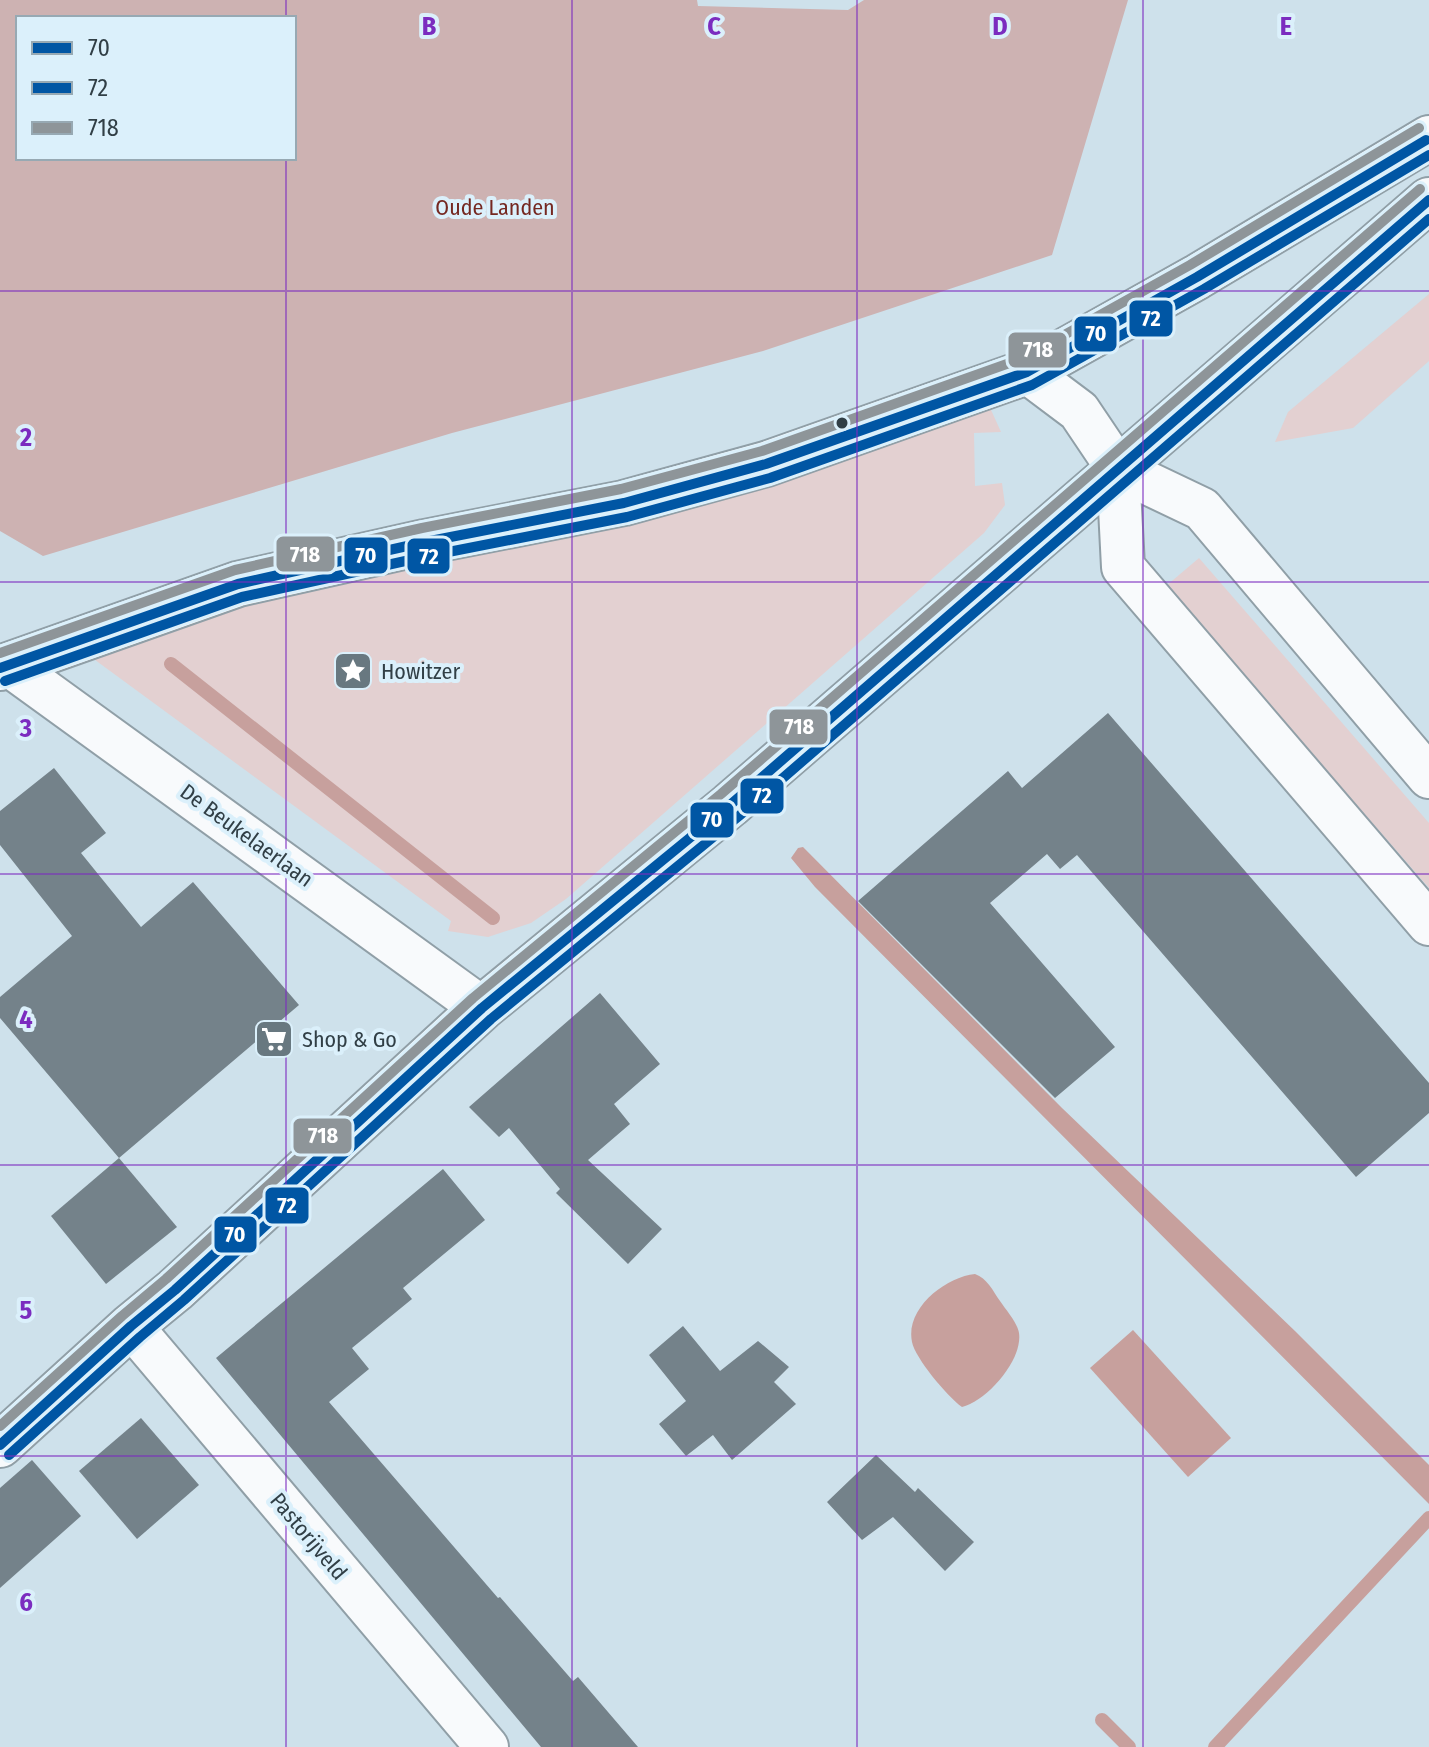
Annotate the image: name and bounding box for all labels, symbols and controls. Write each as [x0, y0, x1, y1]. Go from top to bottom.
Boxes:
text: B [422, 11, 437, 42]
text: C [707, 11, 721, 42]
text: D [992, 11, 1008, 42]
text: E [1280, 11, 1292, 42]
legend [16, 16, 296, 160]
text: 70 [88, 34, 110, 62]
text: 72 [88, 74, 108, 102]
text: 718 [88, 114, 119, 142]
park label: Oude Landen [435, 194, 555, 221]
line badge: 72 [1128, 299, 1174, 338]
text: 72 [1141, 305, 1161, 332]
line badge: 70 [1073, 315, 1118, 353]
text: 70 [1085, 320, 1107, 347]
line badge: 718 [1007, 331, 1068, 369]
text: 718 [1023, 336, 1053, 363]
unlabelled marker [834, 415, 850, 431]
text: 2 [19, 422, 32, 453]
line badge: 718 [275, 535, 336, 573]
line badge: 70 [343, 536, 389, 575]
line badge: 72 [406, 537, 451, 575]
text: 718 [290, 541, 320, 568]
text: 70 [355, 542, 377, 569]
text: 72 [419, 543, 439, 570]
place icon: Howitzer [332, 650, 374, 692]
place label: Howitzer [381, 658, 460, 685]
line badge: 718 [768, 708, 829, 746]
text: 3 [19, 713, 32, 744]
text: 718 [784, 713, 814, 740]
line badge: 72 [739, 777, 785, 815]
street label: De Beukelaerlaan [175, 778, 319, 893]
text: 72 [752, 782, 772, 809]
line badge: 70 [689, 801, 735, 839]
text: 70 [701, 806, 723, 833]
text: 4 [19, 1004, 33, 1035]
supermarket icon: Shop & Go [253, 1018, 295, 1060]
place label: Shop & Go [302, 1026, 397, 1053]
line badge: 718 [292, 1117, 353, 1155]
text: 718 [308, 1122, 338, 1149]
line badge: 72 [264, 1186, 310, 1225]
text: 72 [277, 1192, 297, 1219]
line badge: 70 [213, 1215, 258, 1254]
text: 70 [224, 1221, 246, 1248]
text: 5 [20, 1295, 33, 1326]
street label: Pastorijveld [264, 1487, 353, 1585]
text: 6 [19, 1587, 33, 1618]

